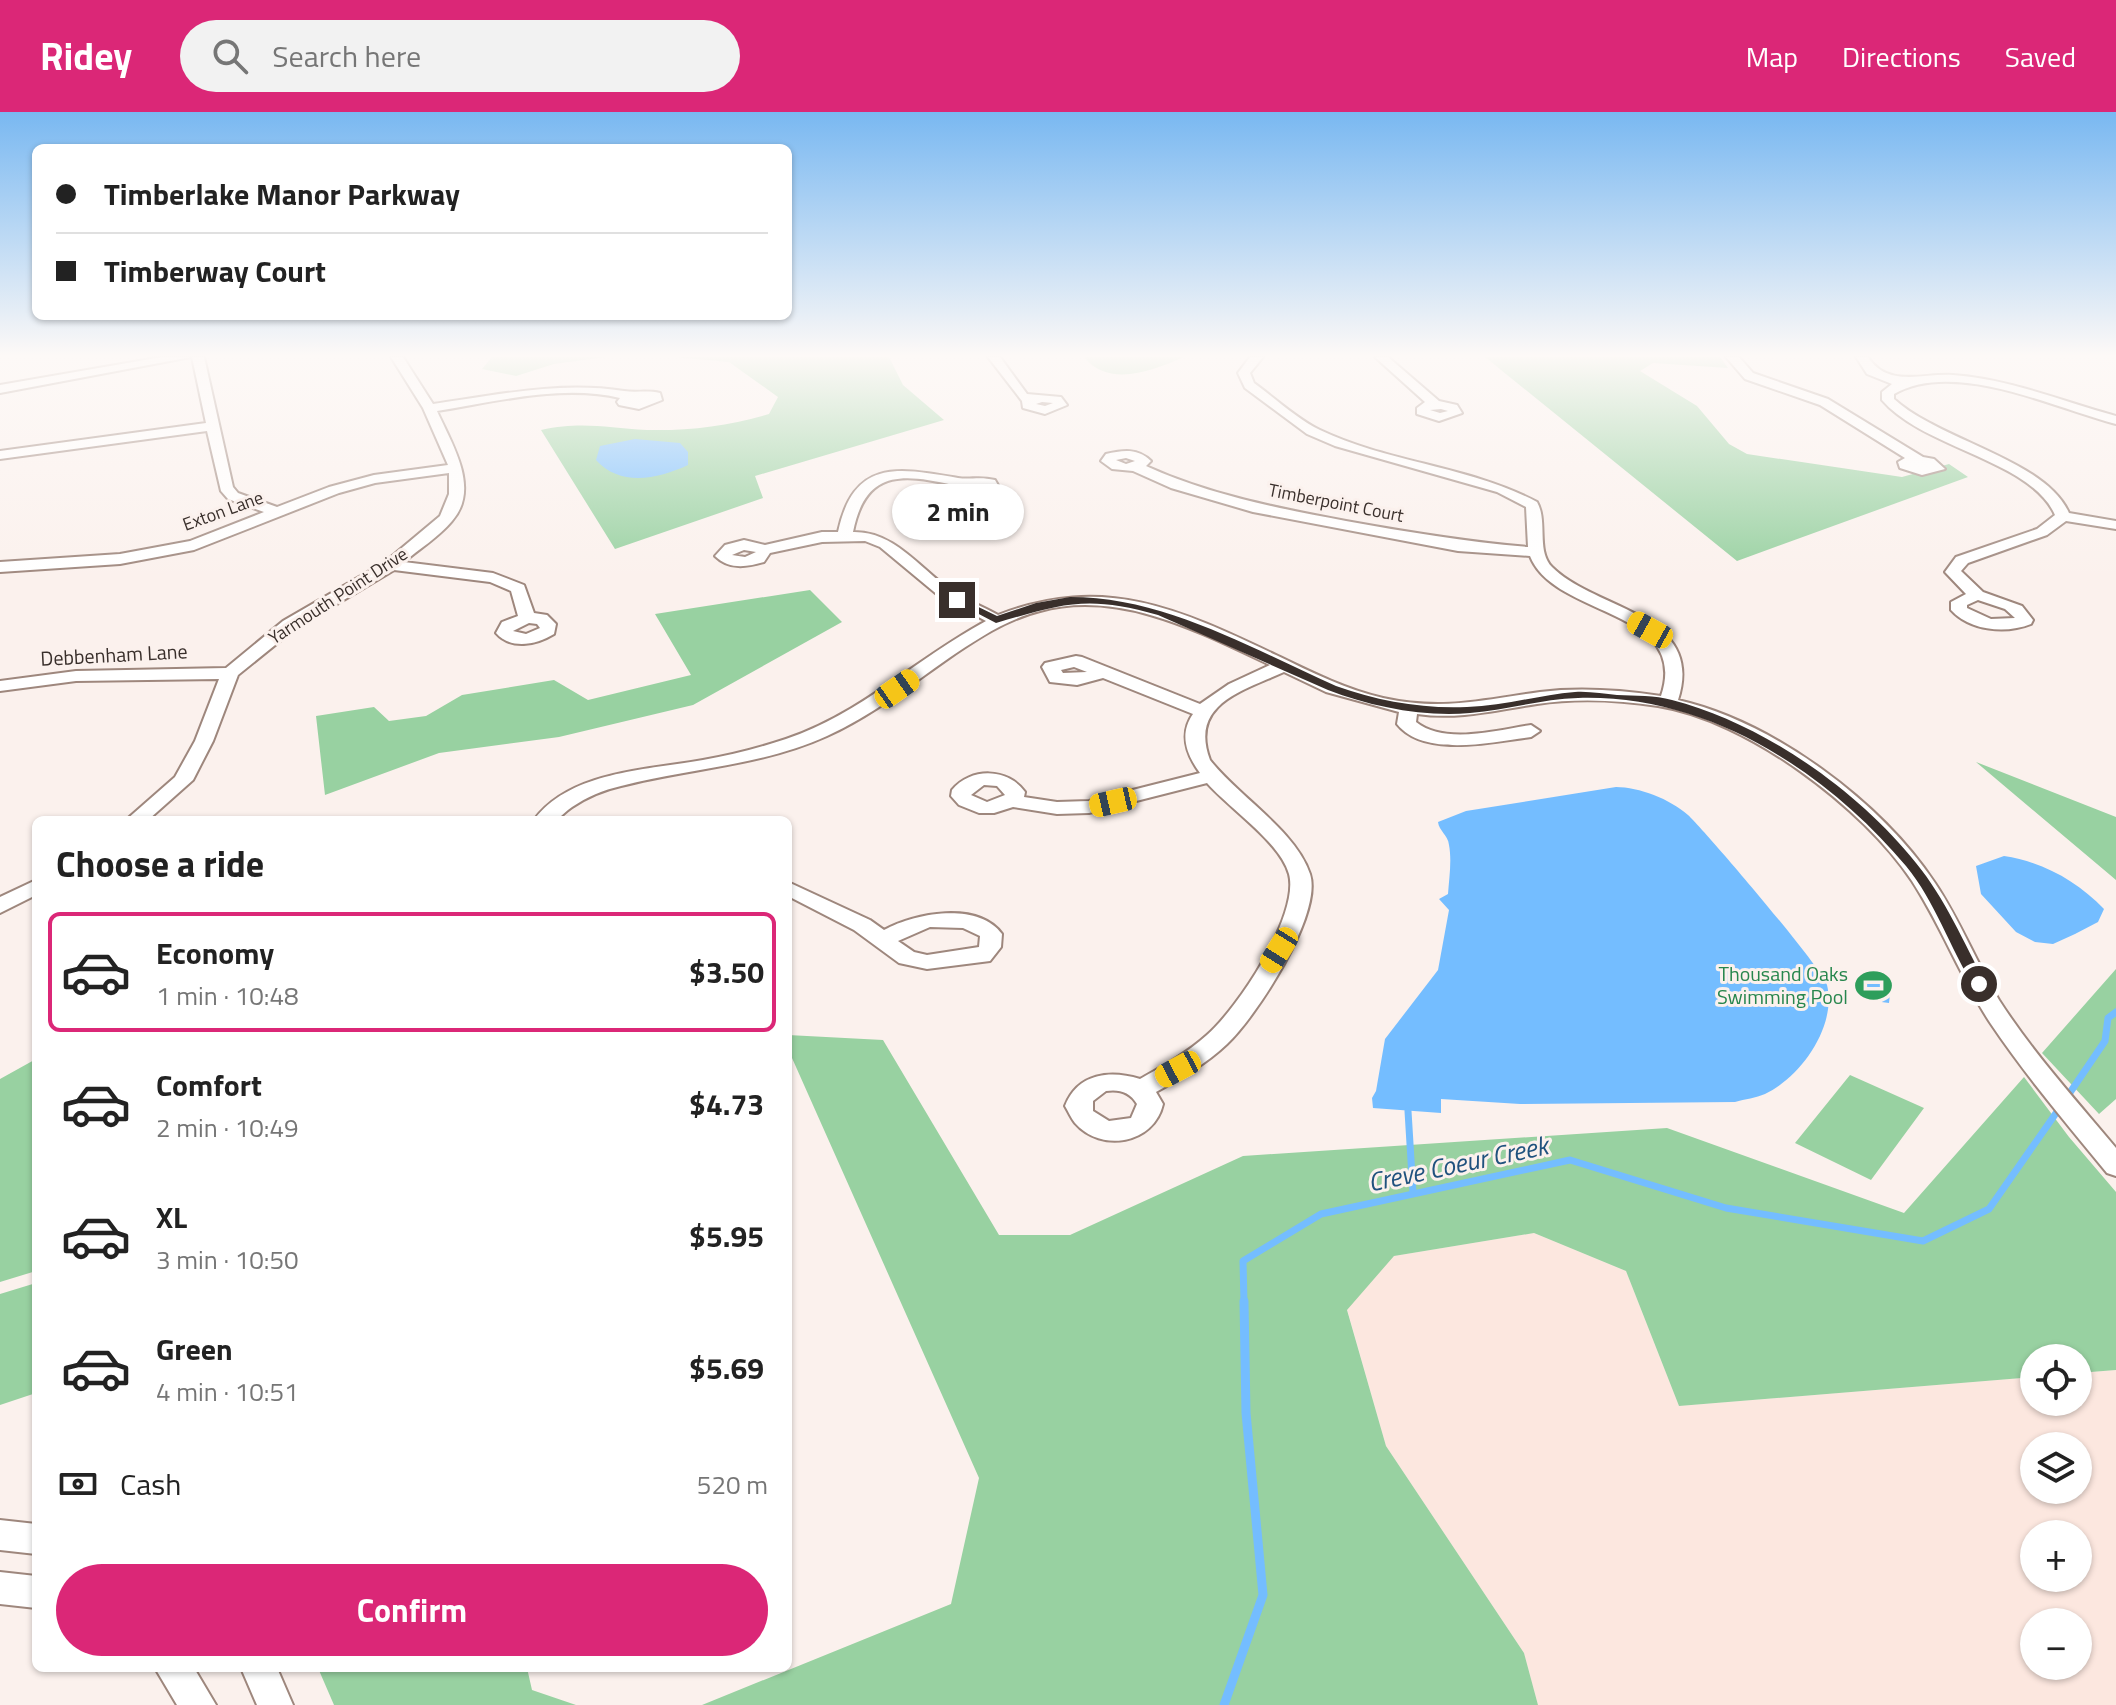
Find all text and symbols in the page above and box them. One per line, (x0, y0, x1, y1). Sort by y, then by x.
search box (180, 20, 740, 92)
text: Ridey (40, 27, 132, 85)
text: Search here (272, 33, 421, 79)
icon: search (208, 34, 252, 78)
text: Map (1746, 35, 1798, 78)
text: Directions (1842, 35, 1961, 78)
text: Saved (2005, 35, 2076, 78)
text: Timberlake Manor Parkway (104, 171, 460, 217)
text: Timberway Court (104, 248, 326, 294)
street label: Timberpoint Court (1266, 476, 1407, 529)
street label: Exton Lane (179, 483, 267, 538)
callout: 2 min (891, 484, 1023, 540)
text: 2 min (926, 492, 990, 531)
street label: Yarmouth Point Drive (263, 540, 413, 651)
route end (939, 582, 975, 618)
car (1623, 608, 1677, 652)
street label: Debbenham Lane (40, 635, 188, 674)
car (870, 665, 924, 713)
car (1087, 785, 1139, 819)
text: Choose a ride (56, 836, 264, 891)
car (1256, 923, 1302, 977)
text: Economy (156, 930, 274, 976)
icon: car (60, 936, 132, 1008)
text: $3.50 (689, 949, 764, 995)
place label: Thousand Oaks Swimming Pool (1717, 958, 1848, 1012)
route start (1961, 966, 1997, 1002)
sports icon: Thousand Oaks Swimming Pool (1855, 967, 1893, 1005)
text: 1 min · 10:48 (156, 976, 299, 1015)
car (1151, 1047, 1205, 1091)
text: Comfort (156, 1062, 262, 1108)
icon: car (60, 1068, 132, 1140)
text: $4.73 (689, 1081, 764, 1127)
text: 2 min · 10:49 (156, 1108, 299, 1147)
water label: Creve Coeur Creek (1364, 1125, 1555, 1202)
text: XL (156, 1194, 187, 1240)
icon: car (60, 1200, 132, 1272)
text: $5.95 (689, 1213, 764, 1259)
text: 3 min · 10:50 (156, 1240, 299, 1279)
text: Green (156, 1326, 233, 1372)
icon: car (60, 1332, 132, 1404)
map controls (2020, 1344, 2092, 1680)
button: locate (2020, 1344, 2092, 1416)
text: $5.69 (689, 1345, 764, 1391)
text: 4 min · 10:51 (156, 1372, 299, 1411)
button: layers (2020, 1432, 2092, 1504)
text: Cash (120, 1461, 181, 1507)
icon: cash (56, 1462, 100, 1506)
text: 520 m (697, 1465, 768, 1504)
button: + (2020, 1520, 2092, 1592)
button: Confirm (56, 1564, 768, 1656)
button: − (2020, 1608, 2092, 1680)

